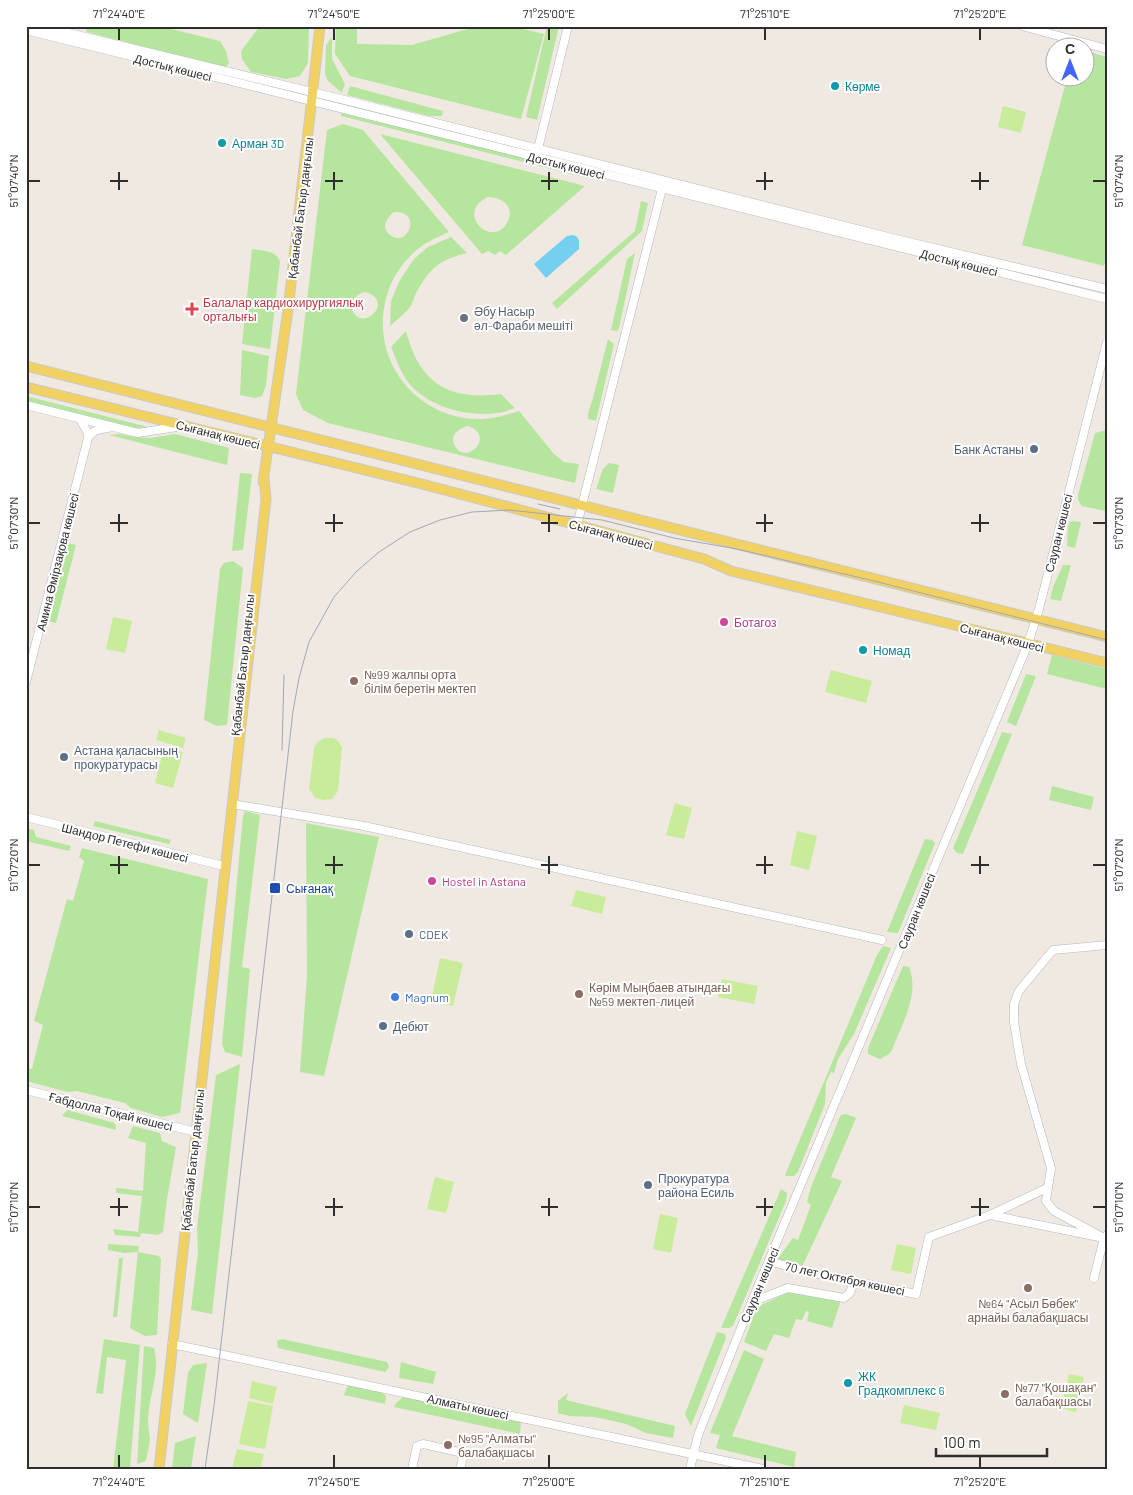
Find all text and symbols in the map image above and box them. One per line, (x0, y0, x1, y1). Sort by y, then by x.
text: 71°24'40"E (93, 6, 145, 20)
text: 71°24'50"E (308, 6, 360, 20)
text: 71°25'00"E (523, 6, 575, 20)
text: 71°25'10"E (740, 6, 790, 20)
text: 71°25'20"E (954, 6, 1006, 20)
north arrow (1046, 38, 1096, 88)
text: С (1065, 40, 1075, 57)
street label: Достық көшесі (132, 51, 213, 84)
place label: Көрме (845, 79, 881, 94)
marker: Көрме (829, 80, 841, 92)
place label: Арман 3D (232, 136, 284, 151)
street label: Қабанбай Батыр даңғылы (284, 136, 317, 280)
marker: Арман 3D (216, 137, 228, 149)
street label: Достық көшесі (525, 149, 606, 182)
text: 51°07'40"N (6, 154, 20, 208)
text: 51°07'40"N (1111, 154, 1125, 208)
street label: Достық көшесі (918, 246, 999, 279)
place label: Балалар кардиохирургиялық орталығы (203, 295, 364, 324)
marker: Балалар кардиохирургиялық орталығы (185, 302, 199, 316)
place label: Әбу Насыр әл-Фараби мешіті (474, 304, 573, 333)
marker: Әбу Насыр әл-Фараби мешіті (458, 312, 470, 324)
street label: Сығанақ көшесі (174, 417, 262, 452)
place label: Банк Астаны (954, 442, 1024, 456)
marker: Банк Астаны (1028, 443, 1040, 455)
street label: Амина Өмірзақова көшесі (33, 492, 82, 633)
street label: Сауран көшесі (1041, 492, 1075, 574)
text: 51°07'30"N (6, 497, 20, 549)
text: 51°07'30"N (1111, 497, 1125, 549)
street label: Сығанақ көшесі (567, 516, 654, 553)
street label: Қабанбай Батыр даңғылы (228, 593, 257, 737)
place label: Ботагоз (734, 615, 777, 629)
marker: Ботагоз (718, 616, 730, 628)
street label: Сығанақ көшесі (958, 620, 1046, 655)
place label: Номад (873, 643, 910, 658)
marker: Номад (857, 644, 869, 656)
place label: №99 жалпы орта білім беретін мектеп (364, 667, 476, 696)
marker: №99 жалпы орта білім беретін мектеп (348, 675, 360, 687)
place label: Астана қаласының прокуратурасы (74, 743, 178, 772)
marker: Астана қаласының прокуратурасы (58, 751, 70, 763)
street label: Шандор Петефи көшесі (60, 820, 190, 865)
text: 51°07'20"N (6, 838, 20, 892)
text: 51°07'20"N (1111, 838, 1125, 892)
street label: Сауран көшесі (894, 871, 938, 951)
place label: Hostel in Astana (442, 874, 526, 888)
marker: Hostel in Astana (426, 875, 438, 887)
marker: Сығанақ (268, 881, 282, 895)
place label: Сығанақ (286, 881, 334, 896)
place label: CDEK (419, 927, 449, 941)
marker: CDEK (403, 928, 415, 940)
place label: Кәрім Мыңбаев атындағы №59 мектеп-лицей (589, 980, 730, 1009)
marker: Кәрім Мыңбаев атындағы №59 мектеп-лицей (573, 988, 585, 1000)
place label: Magnum (405, 990, 449, 1004)
marker: Magnum (389, 991, 401, 1003)
place label: Дебют (393, 1019, 429, 1034)
marker: Дебют (377, 1020, 389, 1032)
street label: Қабанбай Батыр даңғылы (178, 1088, 207, 1232)
street label: Ғабдолла Тоқай көшесі (47, 1089, 174, 1134)
place label: Прокуратура района Есиль (658, 1171, 734, 1200)
marker: Прокуратура района Есиль (642, 1179, 654, 1191)
text: 51°07'10"N (6, 1182, 20, 1232)
text: 51°07'10"N (1111, 1182, 1125, 1232)
street label: Сауран көшесі (737, 1245, 782, 1325)
street label: 70 лет Октября көшесі (784, 1258, 906, 1299)
marker: №64 "Асыл Бөбек" арнайы балабақшасы (1022, 1282, 1034, 1294)
place label: №64 "Асыл Бөбек" арнайы балабақшасы (968, 1296, 1088, 1325)
place label: ЖК Градкомплекс 6 (858, 1369, 945, 1398)
marker: ЖК Градкомплекс 6 (842, 1377, 854, 1389)
place label: №77 "Қошақан" балабақшасы (1015, 1380, 1096, 1409)
marker: №77 "Қошақан" балабақшасы (999, 1388, 1011, 1400)
street label: Алматы көшесі (426, 1391, 510, 1421)
scale bar (936, 1425, 1047, 1457)
place label: №95 "Алматы" балабақшасы (458, 1431, 536, 1460)
text: 100 m (943, 1433, 981, 1451)
marker: №95 "Алматы" балабақшасы (442, 1439, 454, 1451)
text: 71°24'40"E (93, 1474, 145, 1488)
text: 71°24'50"E (308, 1474, 360, 1488)
text: 71°25'00"E (523, 1474, 575, 1488)
text: 71°25'10"E (740, 1474, 790, 1488)
text: 71°25'20"E (954, 1474, 1006, 1488)

